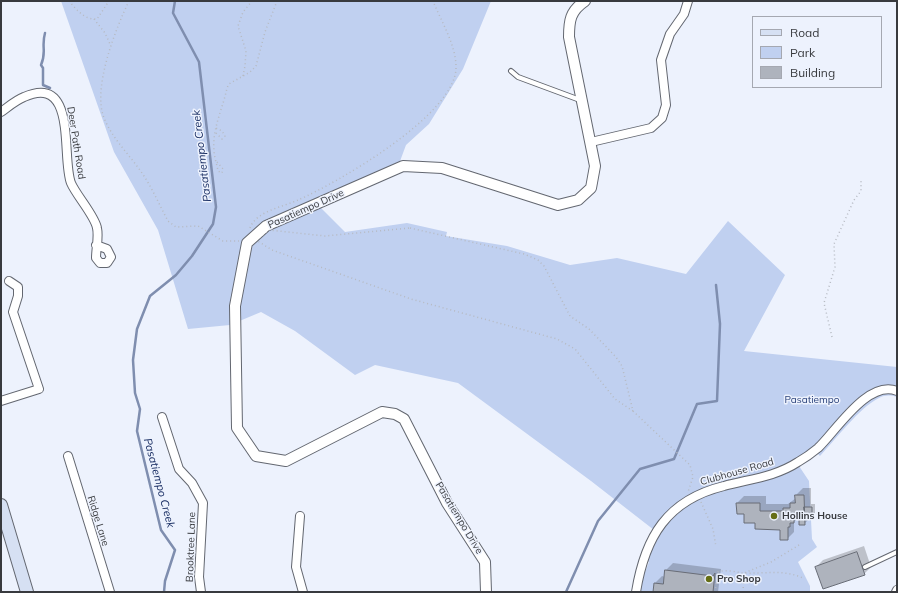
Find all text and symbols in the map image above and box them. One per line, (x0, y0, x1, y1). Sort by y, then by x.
legend (752, 16, 882, 88)
text: Road (790, 25, 819, 40)
text: Park (790, 45, 815, 60)
text: Building (790, 65, 835, 80)
street label: Deer Path Road (64, 106, 88, 180)
water label: Pasatiempo Creek (190, 109, 214, 203)
street label: Pasatiempo Drive (266, 187, 346, 231)
park label: Pasatiempo (784, 394, 840, 406)
water label: Pasatiempo Creek (141, 437, 177, 529)
street label: Clubhouse Road (699, 456, 775, 488)
street label: Pasatiempo Drive (433, 480, 485, 556)
street label: Ridge Lane (85, 494, 111, 548)
place label: Hollins House (782, 510, 847, 522)
marker: Hollins House (769, 511, 779, 521)
street label: Brooktree Lane (184, 512, 198, 582)
place label: Pro Shop (717, 573, 761, 585)
marker: Pro Shop (704, 574, 714, 584)

